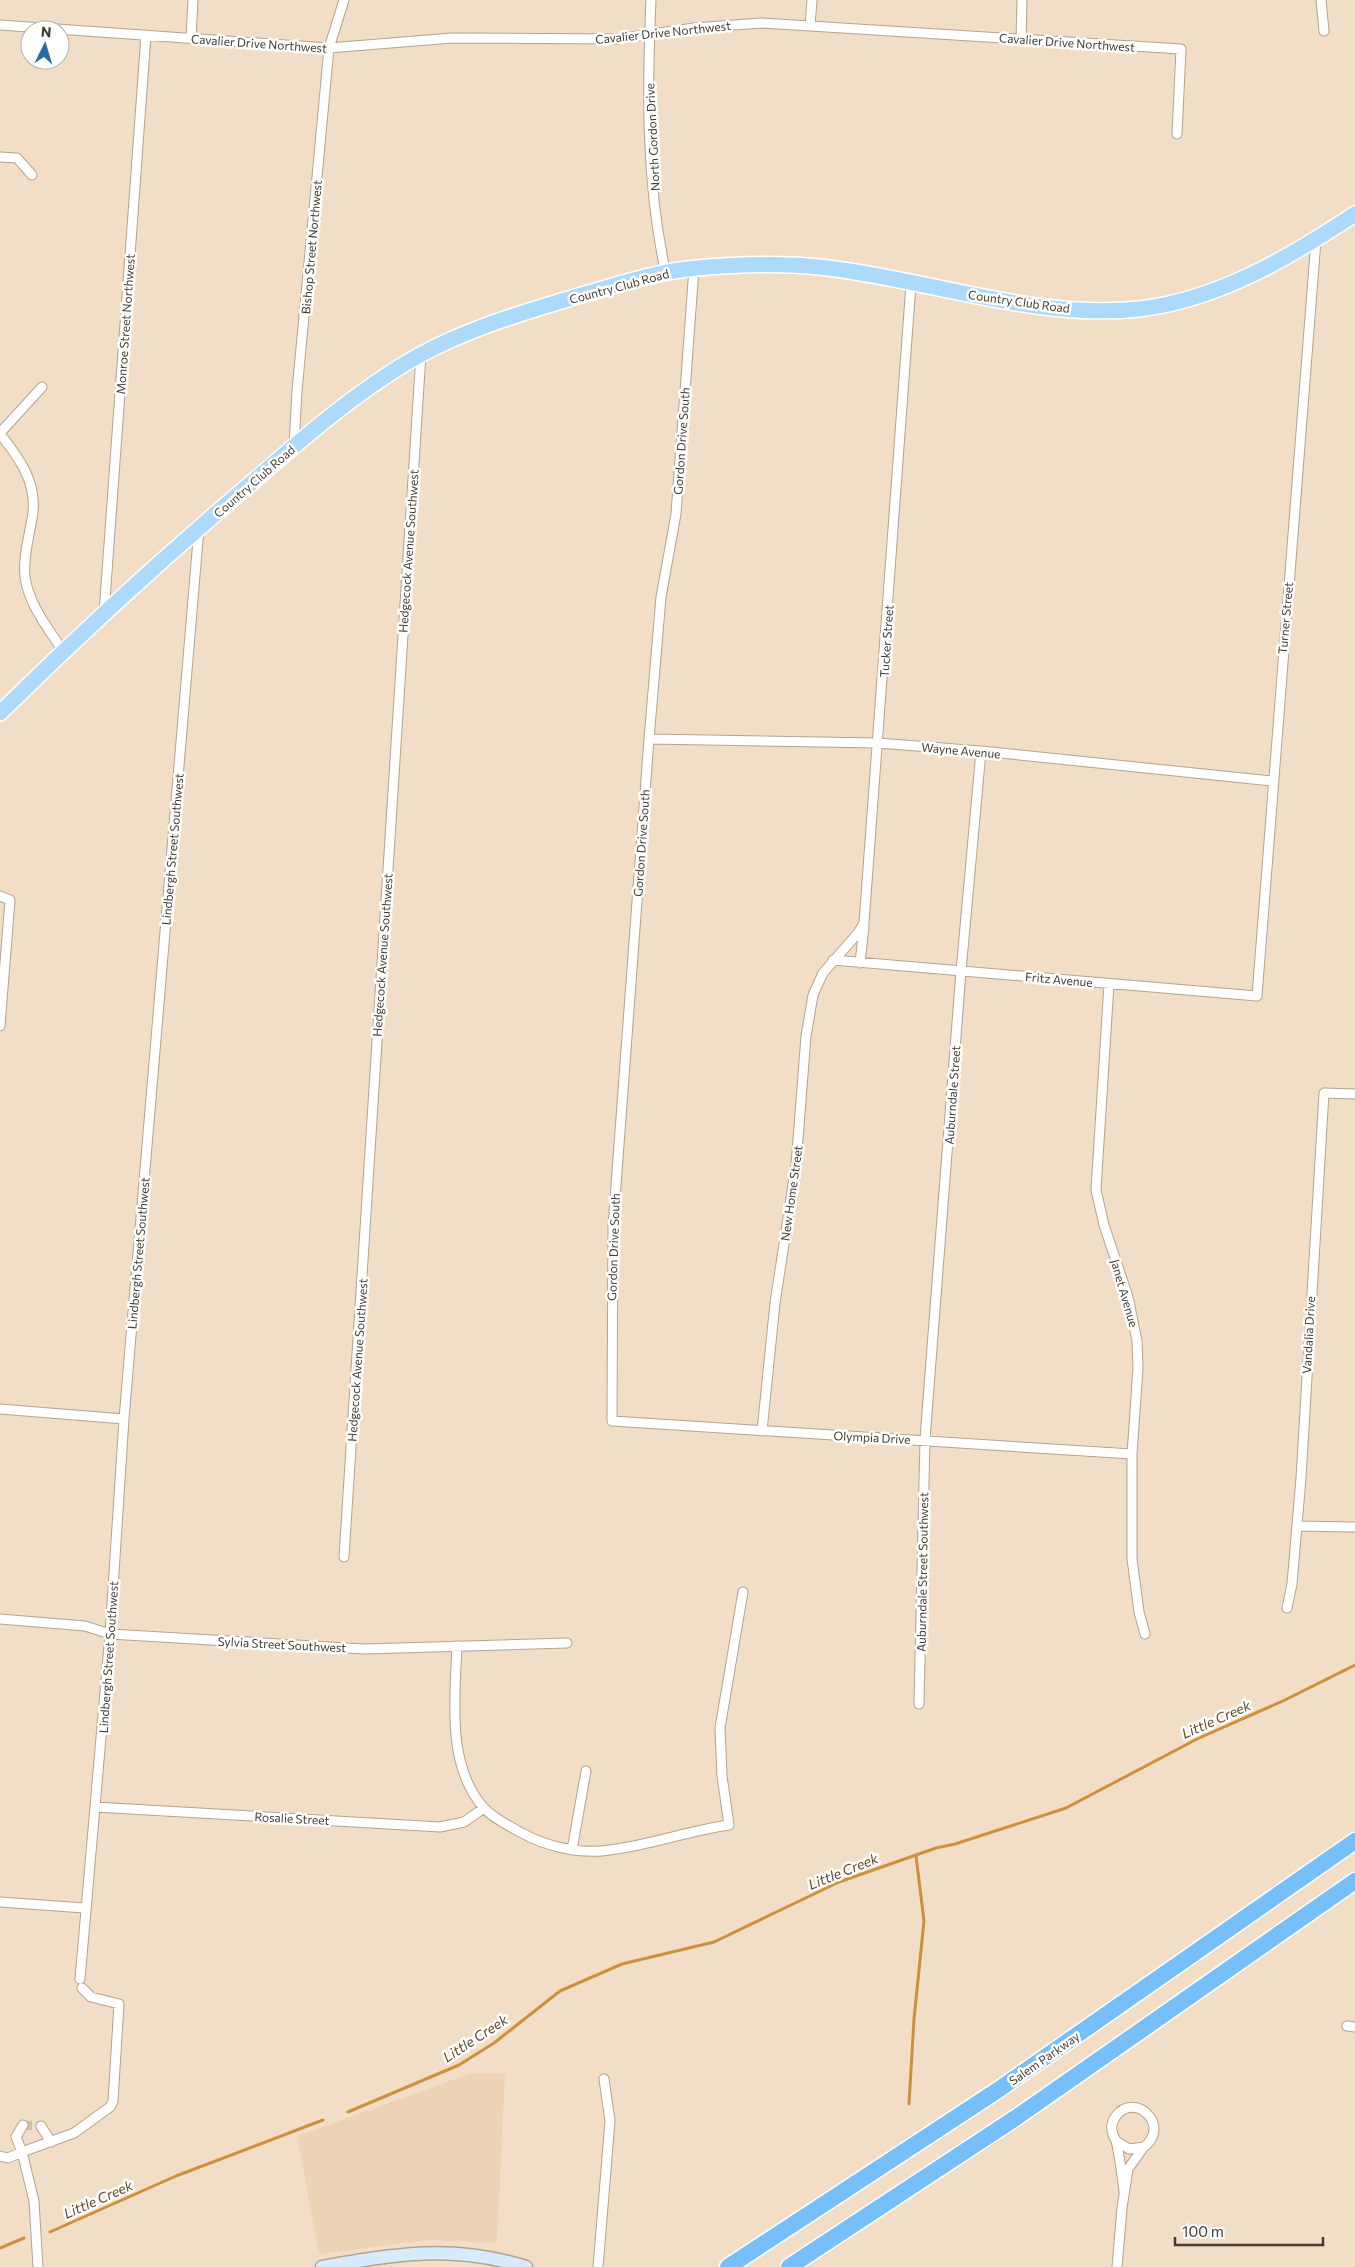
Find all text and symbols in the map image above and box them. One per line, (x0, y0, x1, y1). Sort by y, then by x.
street label: Cavalier Drive Northwest (595, 18, 732, 46)
north arrow (20, 20, 70, 70)
text: N (40, 23, 52, 40)
street label: Cavalier Drive Northwest (999, 30, 1136, 54)
street label: Cavalier Drive Northwest (191, 31, 328, 55)
street label: North Gordon Drive (642, 83, 662, 191)
street label: Bishop Street Northwest (298, 179, 324, 315)
street label: Monroe Street Northwest (113, 253, 137, 395)
street label: Country Club Road (568, 266, 670, 306)
street label: Country Club Road (967, 287, 1071, 315)
street label: Gordon Drive South (670, 387, 692, 495)
street label: Country Club Road (211, 442, 297, 520)
street label: Hedgecock Avenue Southwest (395, 469, 421, 633)
street label: Turner Street (1275, 581, 1295, 655)
street label: Tucker Street (876, 604, 896, 678)
street label: Wayne Avenue (921, 740, 1001, 760)
street label: Lindbergh Street Southwest (158, 772, 186, 926)
street label: Gordon Drive South (630, 789, 652, 897)
street label: Hedgecock Avenue Southwest (369, 873, 395, 1037)
street label: Fritz Avenue (1025, 969, 1093, 989)
street label: Auburndale Street (942, 1045, 962, 1145)
street label: New Home Street (777, 1144, 805, 1242)
street label: Lindbergh Street Southwest (124, 1176, 152, 1330)
street label: Gordon Drive South (604, 1193, 622, 1301)
street label: Janet Avenue (1108, 1257, 1141, 1329)
street label: Hedgecock Avenue Southwest (344, 1278, 370, 1442)
street label: Vandalia Drive (1299, 1296, 1317, 1374)
street label: Olympia Drive (833, 1428, 911, 1446)
street label: Auburndale Street Southwest (914, 1492, 930, 1652)
street label: Lindbergh Street Southwest (96, 1580, 120, 1734)
street label: Sylvia Street Southwest (217, 1634, 347, 1654)
water label: Little Creek (1179, 1696, 1254, 1742)
street label: Rosalie Street (254, 1809, 330, 1827)
water label: Little Creek (806, 1849, 881, 1893)
water label: Little Creek (439, 2010, 511, 2065)
street label: Salem Parkway (1006, 2029, 1082, 2087)
water label: Little Creek (61, 2176, 136, 2222)
scale bar (1175, 2214, 1322, 2246)
text: 100 m (1182, 2222, 1224, 2240)

